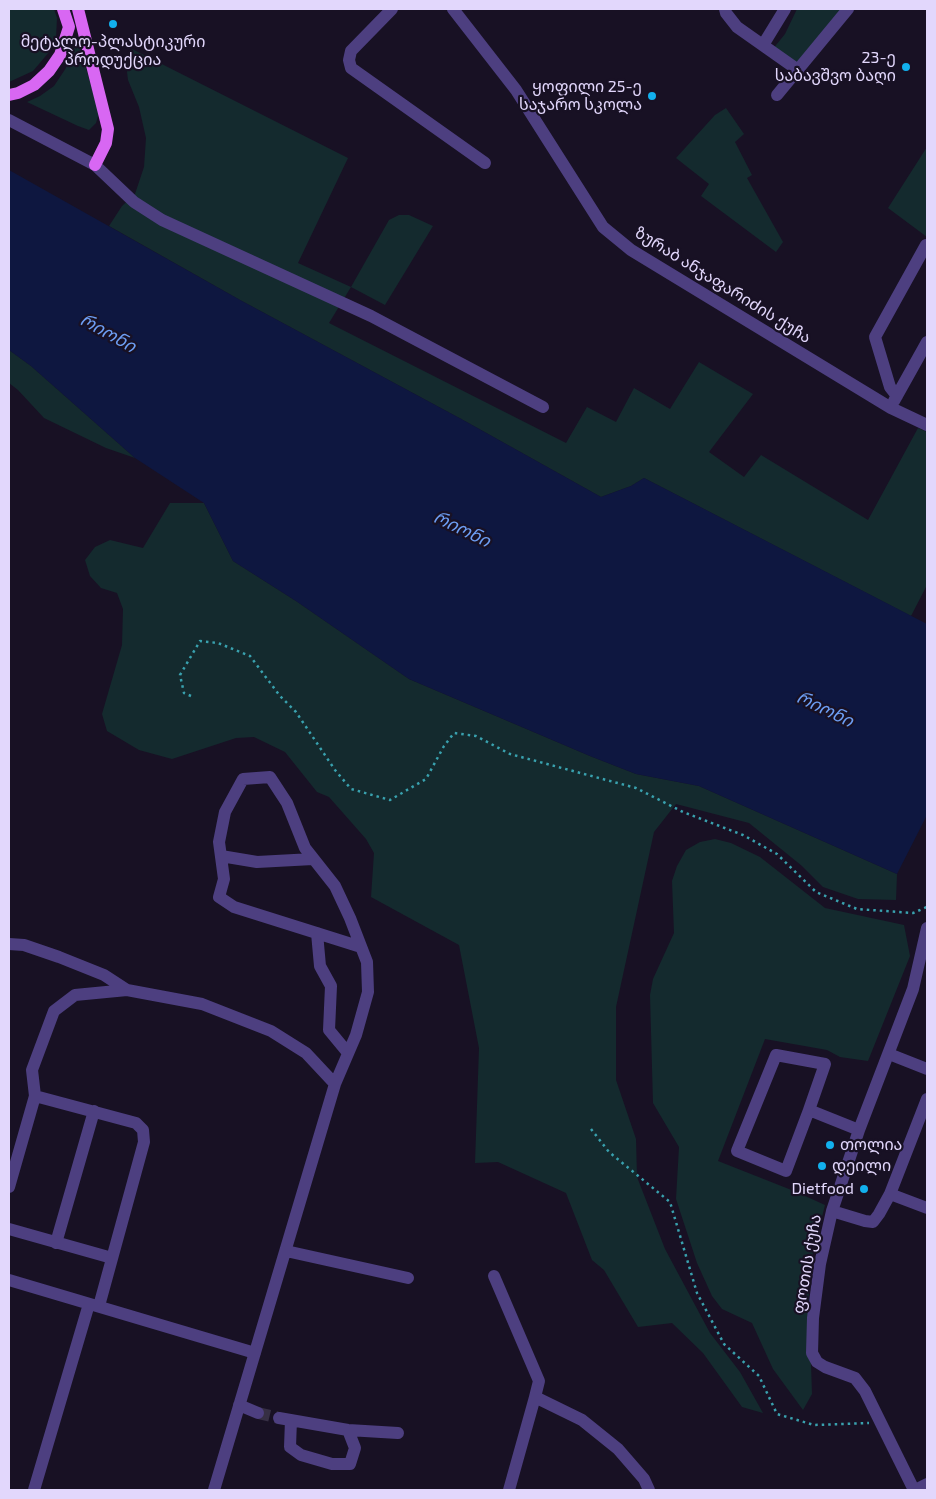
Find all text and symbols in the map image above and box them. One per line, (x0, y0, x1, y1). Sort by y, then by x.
marker: მეტალო-პლასტიკური პროდუქცია (107, 18, 119, 30)
place label: მეტალო-პლასტიკური პროდუქცია (21, 32, 205, 70)
place label: 23-ე საბავშვო ბაღი (775, 48, 896, 86)
marker: 23-ე საბავშვო ბაღი (900, 61, 912, 73)
place label: ყოფილი 25-ე საჯარო სკოლა (519, 77, 642, 115)
marker: ყოფილი 25-ე საჯარო სკოლა (646, 90, 658, 102)
street label: ზურაბ ანჯაფარიძის ქუჩა (631, 223, 815, 347)
water label: რიონი (76, 309, 140, 357)
water label: რიონი (430, 506, 494, 552)
water label: რიონი (793, 686, 857, 732)
place label: თოლია (840, 1135, 902, 1155)
marker: თოლია (824, 1139, 836, 1151)
place label: დეილი (832, 1156, 891, 1176)
marker: დეილი (816, 1160, 828, 1172)
place label: Dietfood (791, 1179, 854, 1199)
marker: Dietfood (858, 1183, 870, 1195)
street label: ფოთის ქუჩა (789, 1213, 825, 1315)

